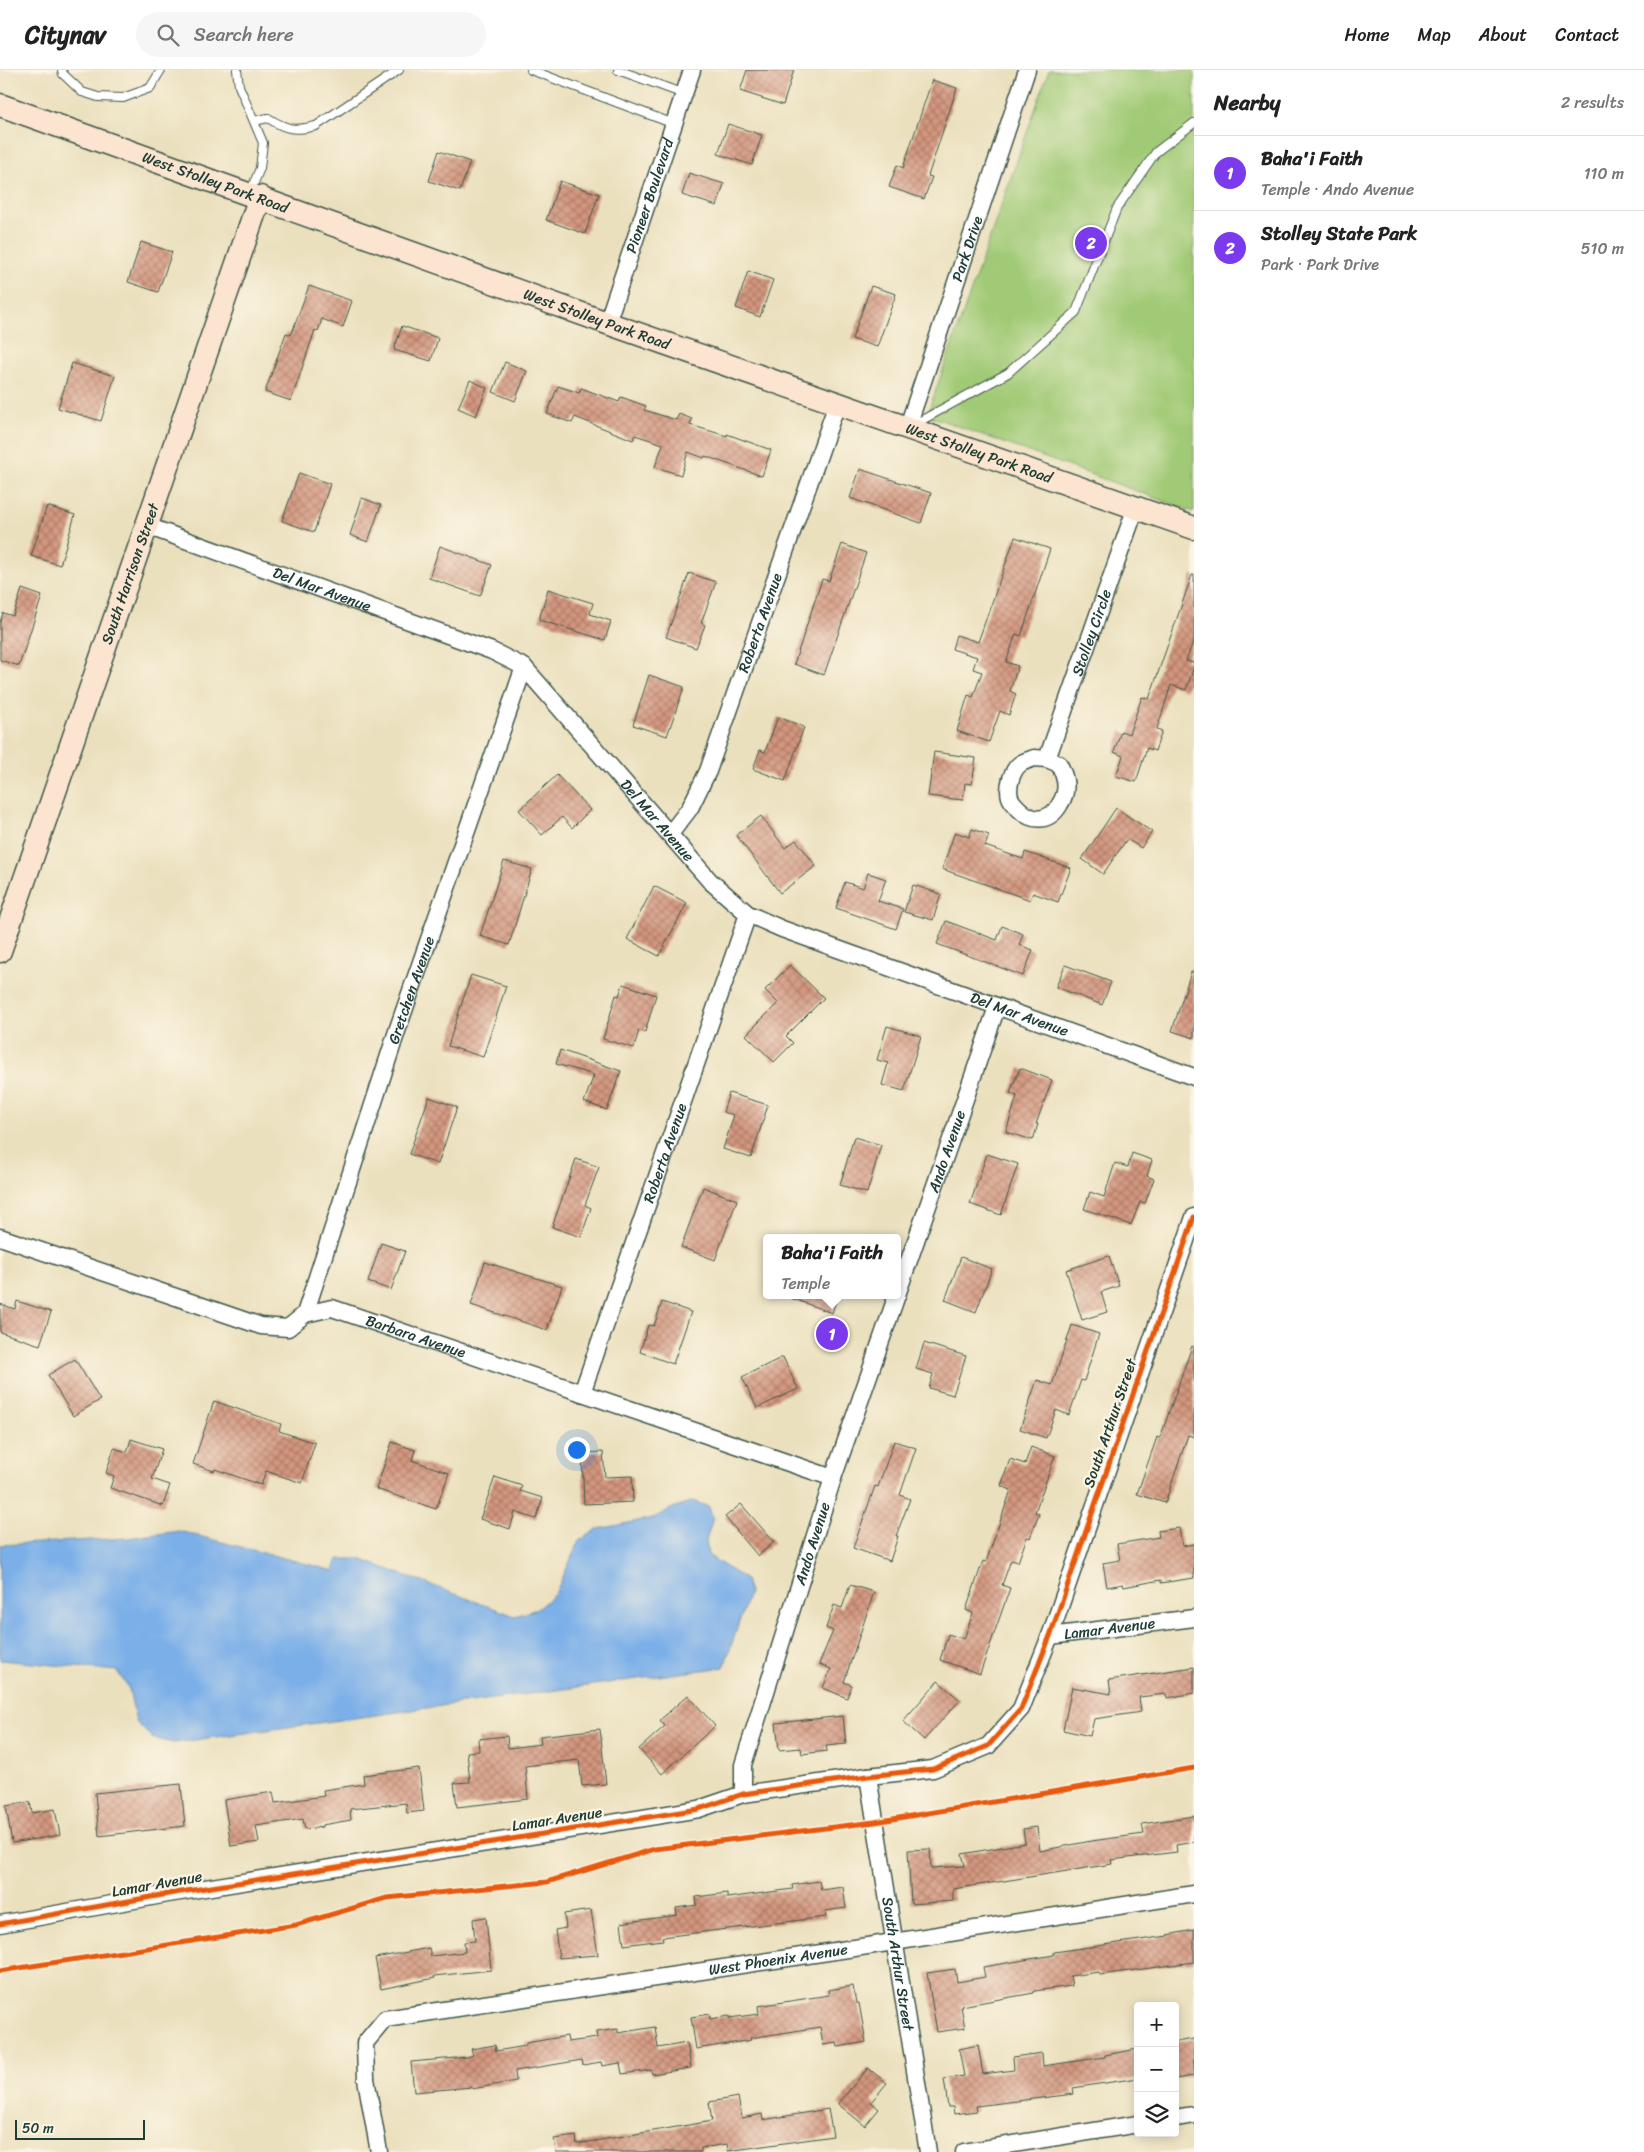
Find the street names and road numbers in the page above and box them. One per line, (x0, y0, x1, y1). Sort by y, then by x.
street label: Pioneer Boulevard (618, 134, 681, 257)
street label: West Stolley Park Road (139, 144, 293, 221)
street label: Park Drive (944, 212, 990, 285)
street label: West Stolley Park Road (520, 281, 675, 357)
street label: West Stolley Park Road (902, 415, 1057, 491)
street label: South Harrison Street (94, 499, 167, 648)
street label: Del Mar Avenue (269, 560, 375, 619)
street label: Roberta Avenue (731, 569, 790, 676)
street label: Stolley Circle (1064, 585, 1119, 680)
street label: Del Mar Avenue (614, 773, 701, 868)
street label: Gretchen Avenue (381, 932, 442, 1047)
street label: Del Mar Avenue (966, 985, 1073, 1044)
street label: Roberta Avenue (636, 1099, 695, 1207)
street label: Ando Avenue (920, 1106, 973, 1197)
street label: Barbara Avenue (362, 1307, 469, 1365)
street label: South Arthur Street (1076, 1354, 1145, 1491)
street label: Ando Avenue (787, 1499, 838, 1589)
street label: Lamar Avenue (1063, 1610, 1157, 1647)
street label: Lamar Avenue (510, 1799, 604, 1839)
street label: Lamar Avenue (110, 1863, 205, 1905)
street label: South Arthur Street (874, 1895, 922, 2033)
street label: West Phoenix Avenue (707, 1936, 850, 1983)

